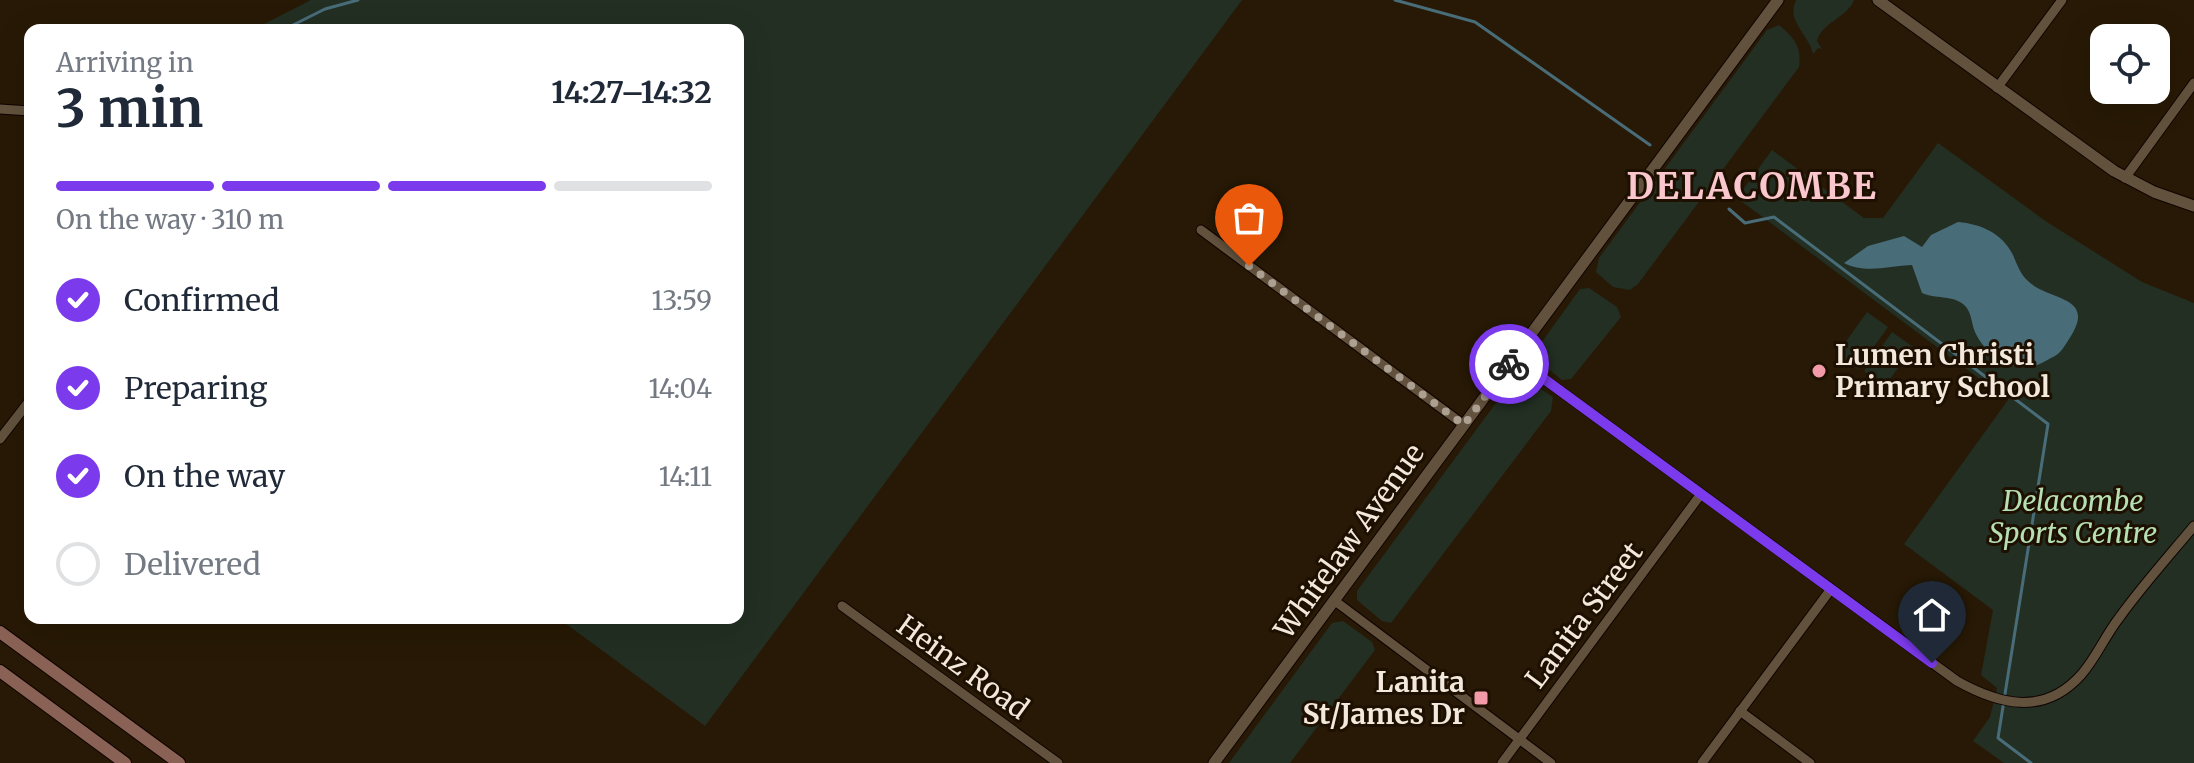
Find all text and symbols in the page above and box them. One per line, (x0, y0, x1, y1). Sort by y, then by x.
map controls (2090, 24, 2170, 104)
button: locate (2090, 24, 2170, 104)
text: Arriving in (56, 46, 194, 79)
text: 14:27–14:32 (551, 73, 712, 111)
text: 3 min (56, 76, 203, 141)
district label: DELACOMBE (1626, 164, 1878, 209)
pin (1215, 184, 1283, 266)
icon: bag (1227, 196, 1271, 240)
text: On the way · 310 m (56, 203, 284, 236)
icon: check (56, 278, 100, 322)
text: Confirmed (124, 281, 279, 319)
text: 13:59 (652, 284, 712, 317)
courier (1469, 324, 1549, 404)
place label: Lumen Christi Primary School (1835, 337, 2050, 405)
icon: bike (1487, 342, 1531, 386)
marker: Lumen Christi Primary School (1810, 362, 1828, 380)
icon: check (56, 366, 100, 410)
text: Preparing (124, 369, 267, 407)
text: 14:04 (648, 372, 712, 405)
street label: Whitelaw Avenue (1266, 436, 1432, 646)
icon: check (56, 454, 100, 498)
text: On the way (124, 457, 285, 495)
text: 14:11 (659, 460, 712, 493)
park label: Delacombe Sports Centre (1989, 483, 2157, 551)
street label: Lanita Street (1517, 535, 1651, 695)
text: Delivered (124, 545, 261, 583)
pin (1898, 581, 1966, 663)
icon: home (1910, 593, 1954, 637)
street label: Heinz Road (890, 607, 1036, 727)
place label: Lanita St/James Dr (1302, 664, 1465, 732)
marker: Lanita St/James Dr (1472, 689, 1490, 707)

